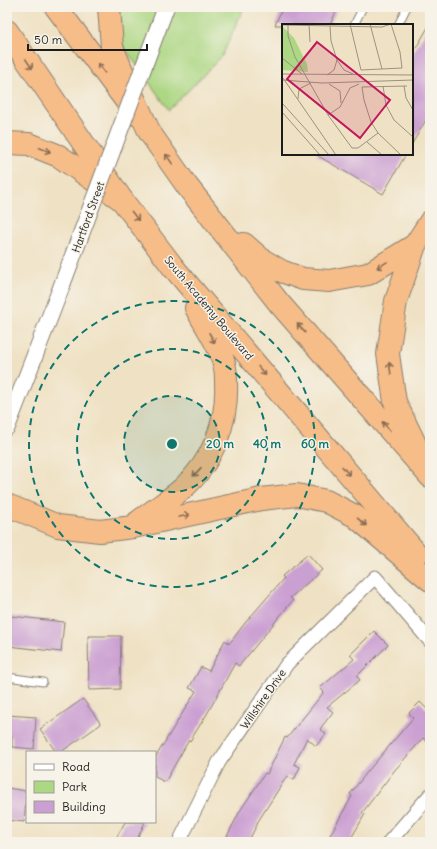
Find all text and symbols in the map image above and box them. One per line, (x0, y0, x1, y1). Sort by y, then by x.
inset map (282, 24, 413, 155)
scale bar (28, 26, 147, 52)
text: 50 m (34, 32, 63, 47)
one-way arrow (25, 58, 33, 69)
one-way arrow (97, 62, 106, 73)
one-way arrow (38, 147, 50, 155)
one-way arrow (165, 154, 173, 165)
street label: Hartford Street (69, 179, 107, 255)
one-way arrow (131, 211, 139, 222)
street label: South Academy Boulevard (161, 253, 257, 363)
one-way arrow (376, 262, 388, 270)
one-way arrow (296, 323, 305, 333)
one-way arrow (209, 332, 217, 344)
one-way arrow (386, 362, 394, 375)
one-way arrow (257, 366, 266, 377)
one-way arrow (381, 421, 391, 431)
text: 20 m (206, 436, 234, 451)
text: 40 m (253, 436, 282, 451)
text: 60 m (301, 436, 330, 451)
centre of rings (165, 437, 179, 451)
one-way arrow (341, 465, 350, 476)
one-way arrow (193, 467, 202, 477)
one-way arrow (178, 511, 191, 519)
one-way arrow (357, 517, 367, 526)
street label: Willshire Drive (237, 666, 289, 732)
legend (26, 751, 156, 823)
text: Road (62, 759, 90, 774)
text: Park (62, 779, 87, 794)
text: Building (62, 799, 106, 814)

